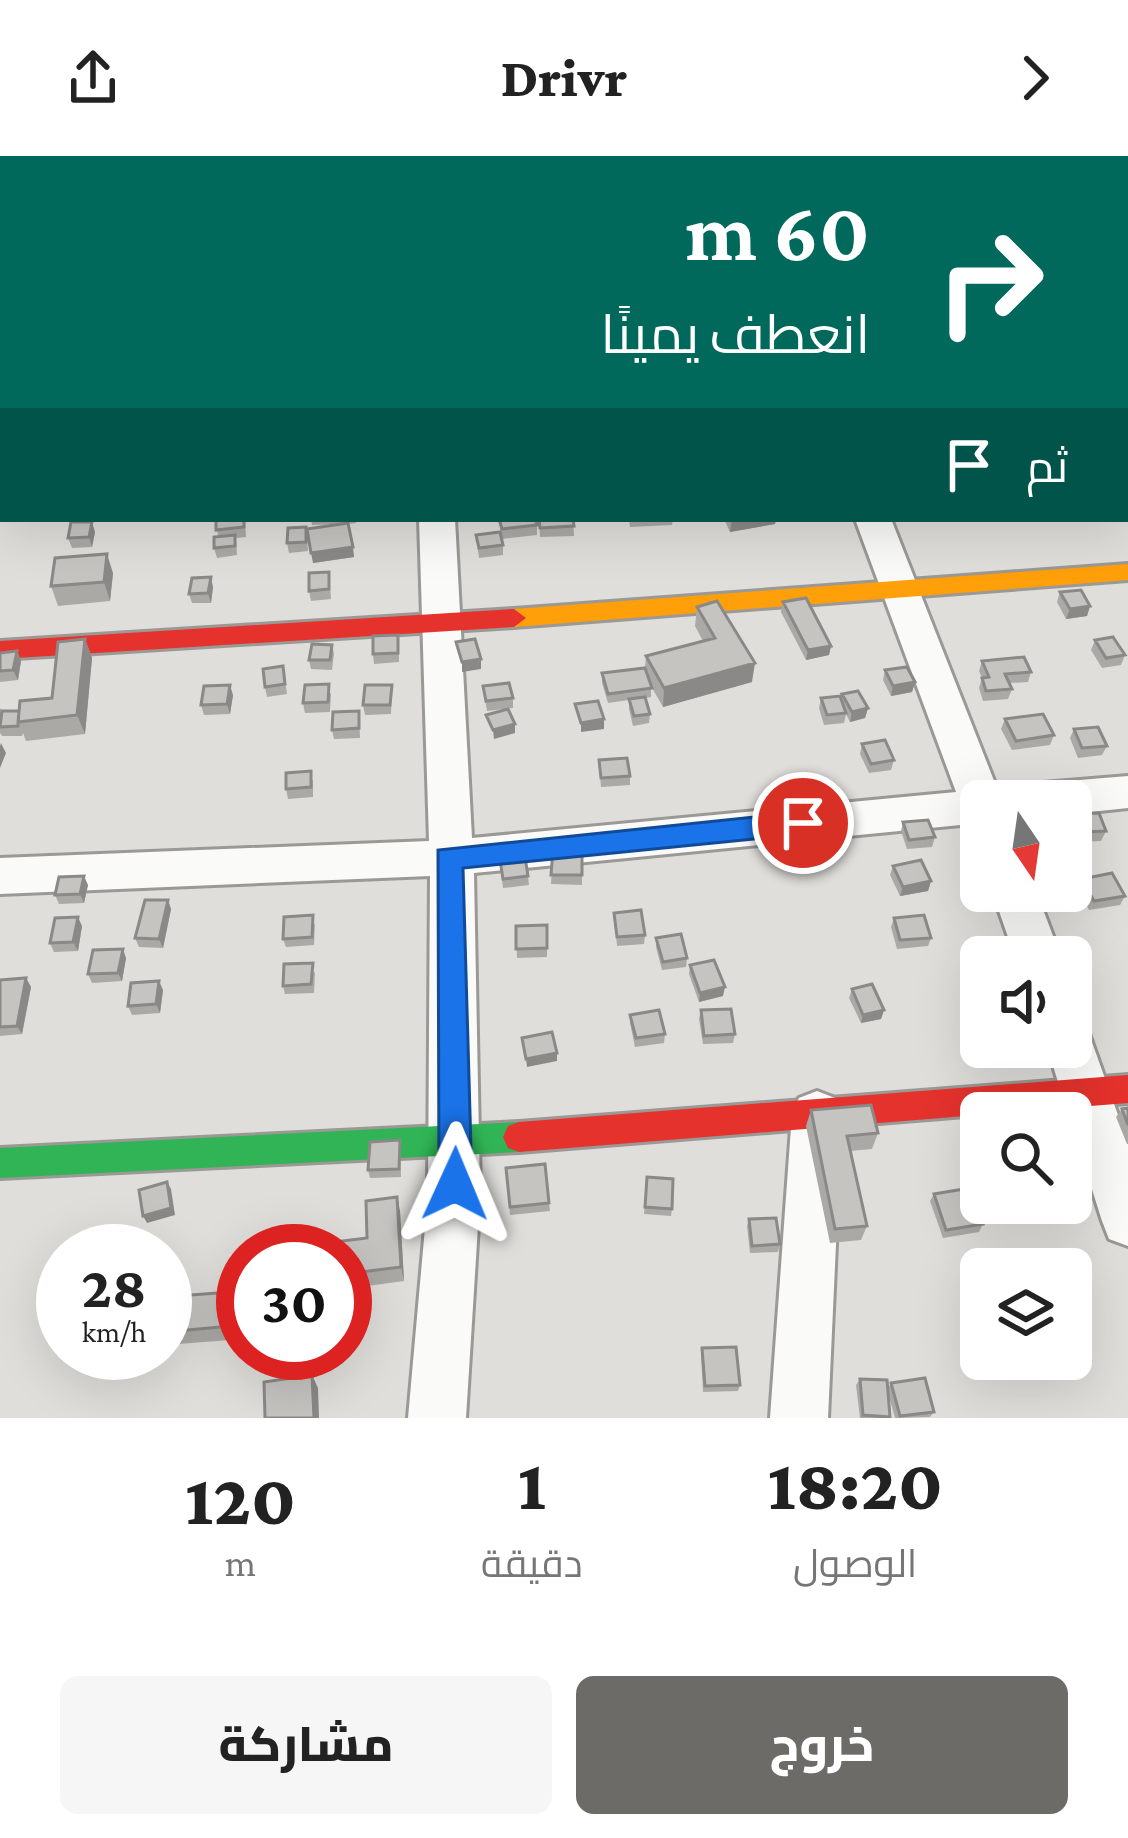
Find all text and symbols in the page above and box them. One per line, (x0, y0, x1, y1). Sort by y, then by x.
icon: share (60, 45, 126, 111)
icon: forward (1002, 45, 1068, 111)
text: Drivr (501, 48, 627, 108)
text: 60 m (686, 185, 870, 278)
icon: right (912, 204, 1068, 360)
text: انعطف يمينًا (601, 305, 870, 365)
icon: arrive (936, 432, 1002, 498)
text: ثم (1026, 442, 1068, 492)
pin (752, 772, 854, 874)
north arrow (960, 780, 1092, 912)
map controls (960, 780, 1092, 1380)
icon: arrive (770, 790, 836, 856)
button: sound (960, 936, 1092, 1068)
button: search (960, 1092, 1092, 1224)
position arrow (392, 1121, 518, 1247)
speed limit sign: 30 (216, 1224, 372, 1380)
button: layers (960, 1248, 1092, 1380)
text: 28 (81, 1253, 147, 1320)
text: km/h (82, 1315, 146, 1348)
text: 1 (518, 1444, 546, 1524)
text: 18:20 (768, 1444, 943, 1524)
text: 120 (185, 1459, 296, 1539)
text: m (225, 1541, 256, 1584)
text: دقيقة (481, 1542, 582, 1585)
text: الوصول (793, 1542, 917, 1585)
button: مشاركة (60, 1676, 552, 1814)
button: خروج (576, 1676, 1068, 1814)

